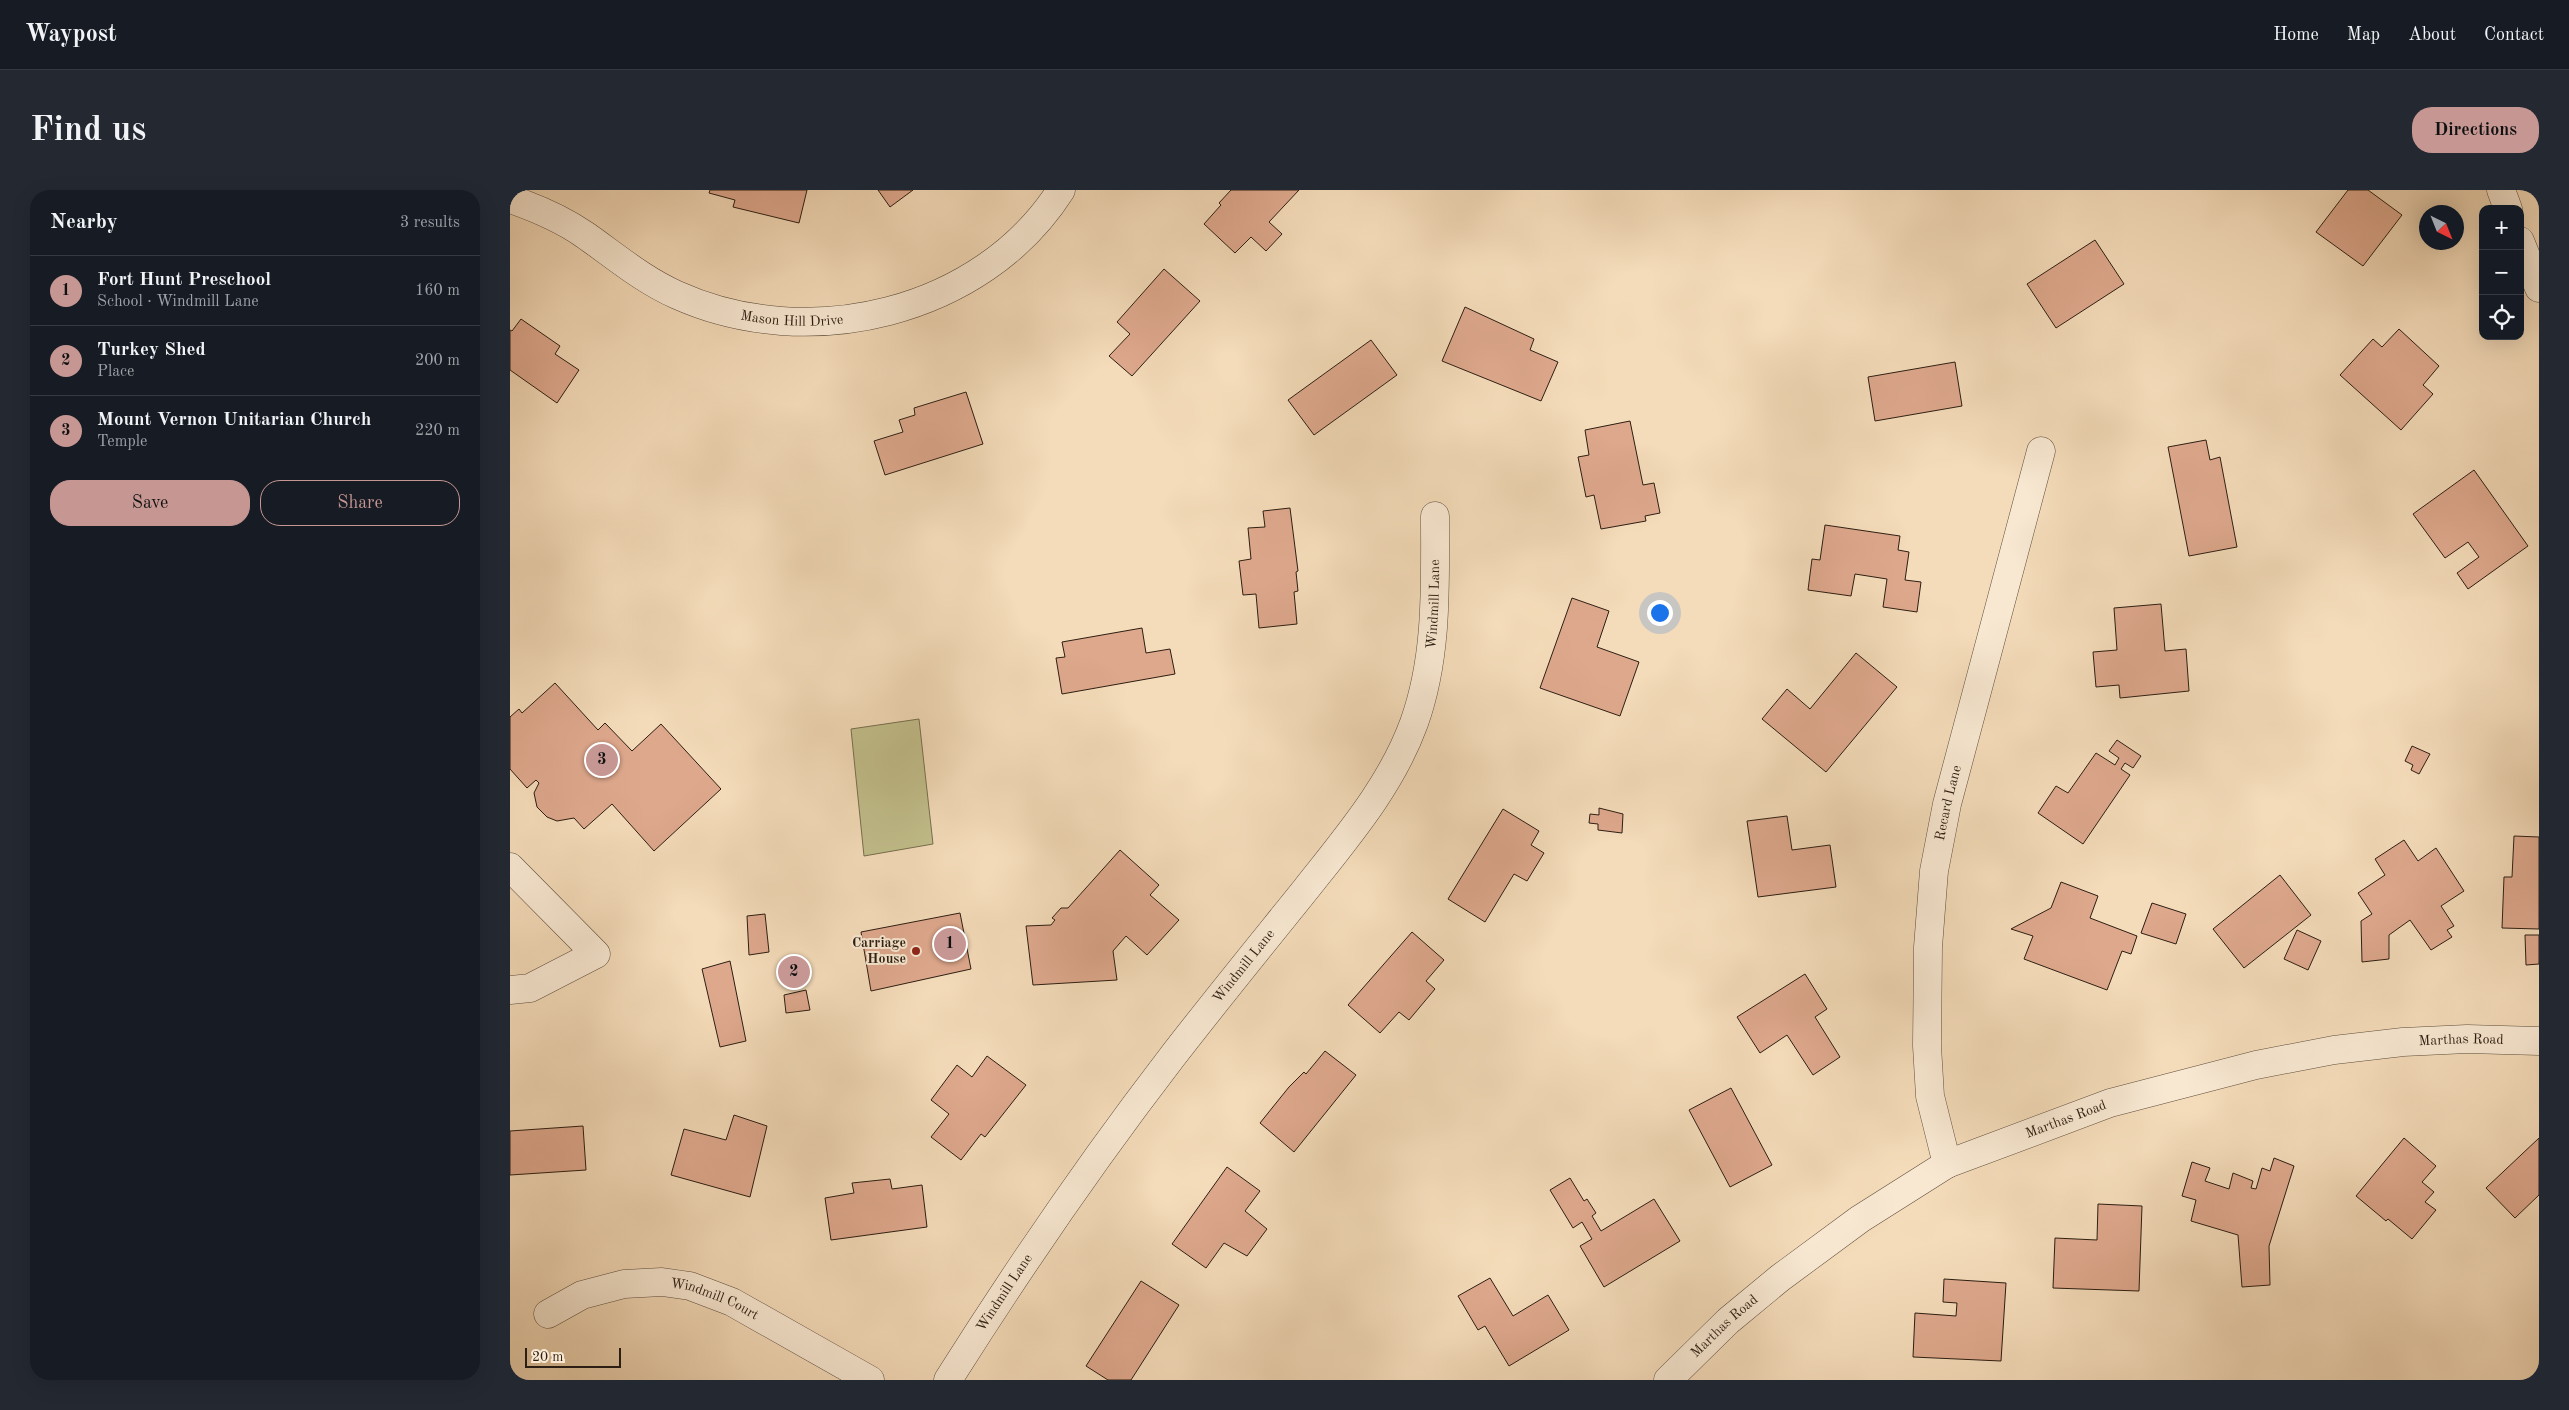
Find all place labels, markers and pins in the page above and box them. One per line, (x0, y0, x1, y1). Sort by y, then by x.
pin: 3 (586, 741, 618, 779)
pin: 1 (934, 925, 966, 963)
place label: Carriage House (852, 936, 906, 966)
marker: Carriage House (910, 945, 922, 957)
pin: 2 (778, 953, 810, 991)

